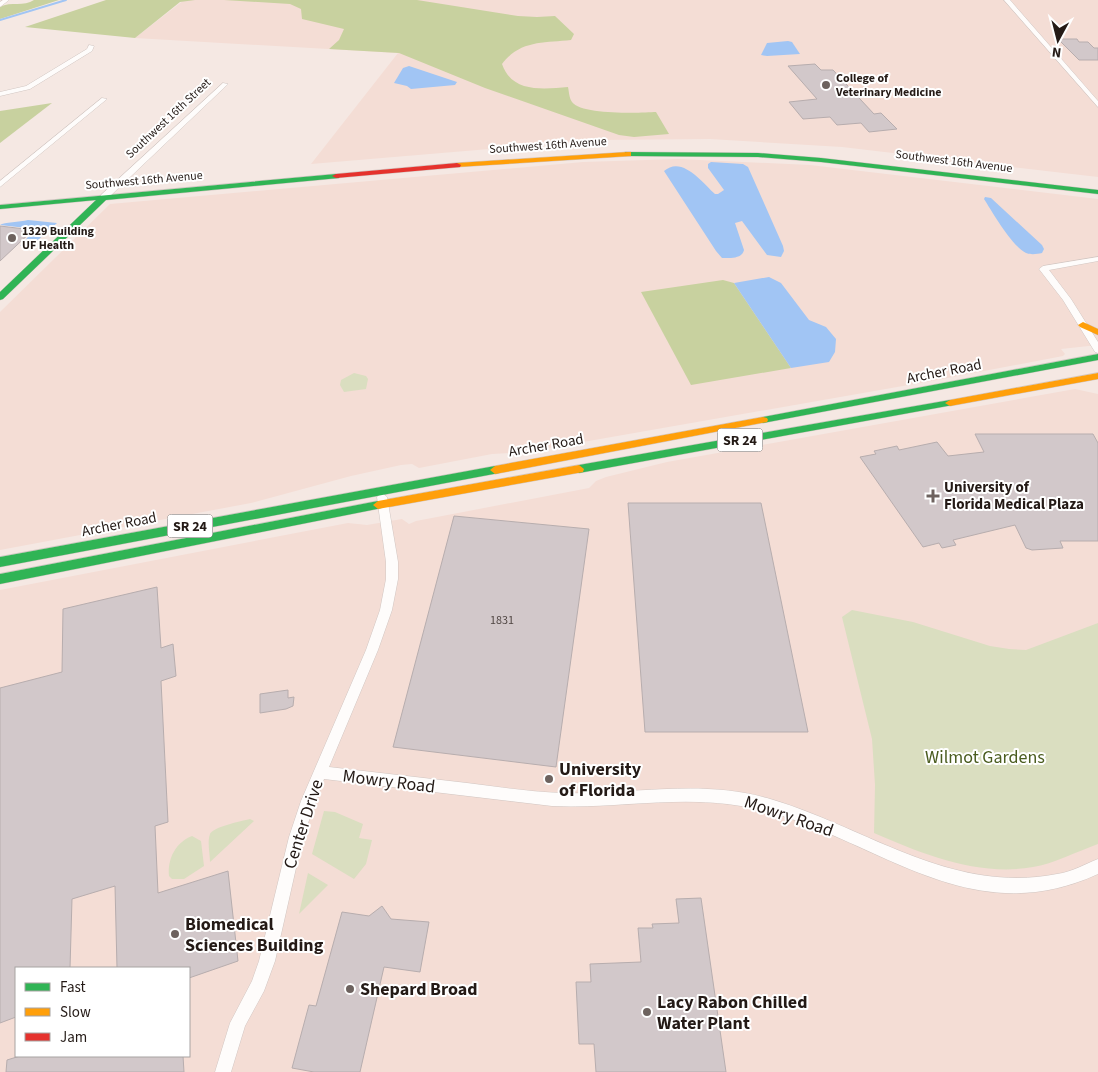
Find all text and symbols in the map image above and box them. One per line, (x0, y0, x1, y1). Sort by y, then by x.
north arrow (1033, 15, 1083, 65)
text: N (1051, 41, 1062, 62)
place label: College of Veterinary Medicine (835, 70, 941, 101)
street label: Southwest 16th Street (122, 74, 215, 162)
marker: College of Veterinary Medicine (820, 79, 832, 91)
street label: Southwest 16th Avenue (489, 133, 607, 158)
street label: Southwest 16th Avenue (894, 146, 1013, 177)
street label: Southwest 16th Avenue (85, 167, 203, 194)
place label: 1329 Building UF Health (22, 223, 95, 254)
marker: 1329 Building UF Health (6, 232, 18, 244)
street label: Archer Road (905, 354, 983, 389)
road number: SR 24 (718, 428, 762, 452)
street label: Archer Road (507, 429, 585, 462)
place label: University of Florida Medical Plaza (944, 477, 1084, 515)
marker: University of Florida Medical Plaza (926, 489, 940, 503)
street label: Archer Road (80, 507, 158, 542)
road number: SR 24 (168, 514, 212, 538)
house number: 1831 (490, 612, 514, 629)
park label: Wilmot Gardens (925, 745, 1045, 770)
place label: University of Florida (559, 757, 642, 803)
street label: Mowry Road (341, 763, 437, 800)
marker: University of Florida (543, 773, 555, 785)
street label: Center Drive (277, 776, 330, 872)
street label: Mowry Road (741, 790, 837, 843)
place label: Biomedical Sciences Building (185, 912, 324, 958)
marker: Biomedical Sciences Building (169, 928, 181, 940)
legend (15, 967, 190, 1057)
text: Fast (60, 977, 86, 998)
place label: Shepard Broad (360, 977, 478, 1002)
marker: Shepard Broad (344, 983, 356, 995)
place label: Lacy Rabon Chilled Water Plant (657, 990, 807, 1036)
text: Slow (60, 1002, 91, 1023)
marker: Lacy Rabon Chilled Water Plant (641, 1006, 653, 1018)
text: Jam (60, 1027, 87, 1048)

